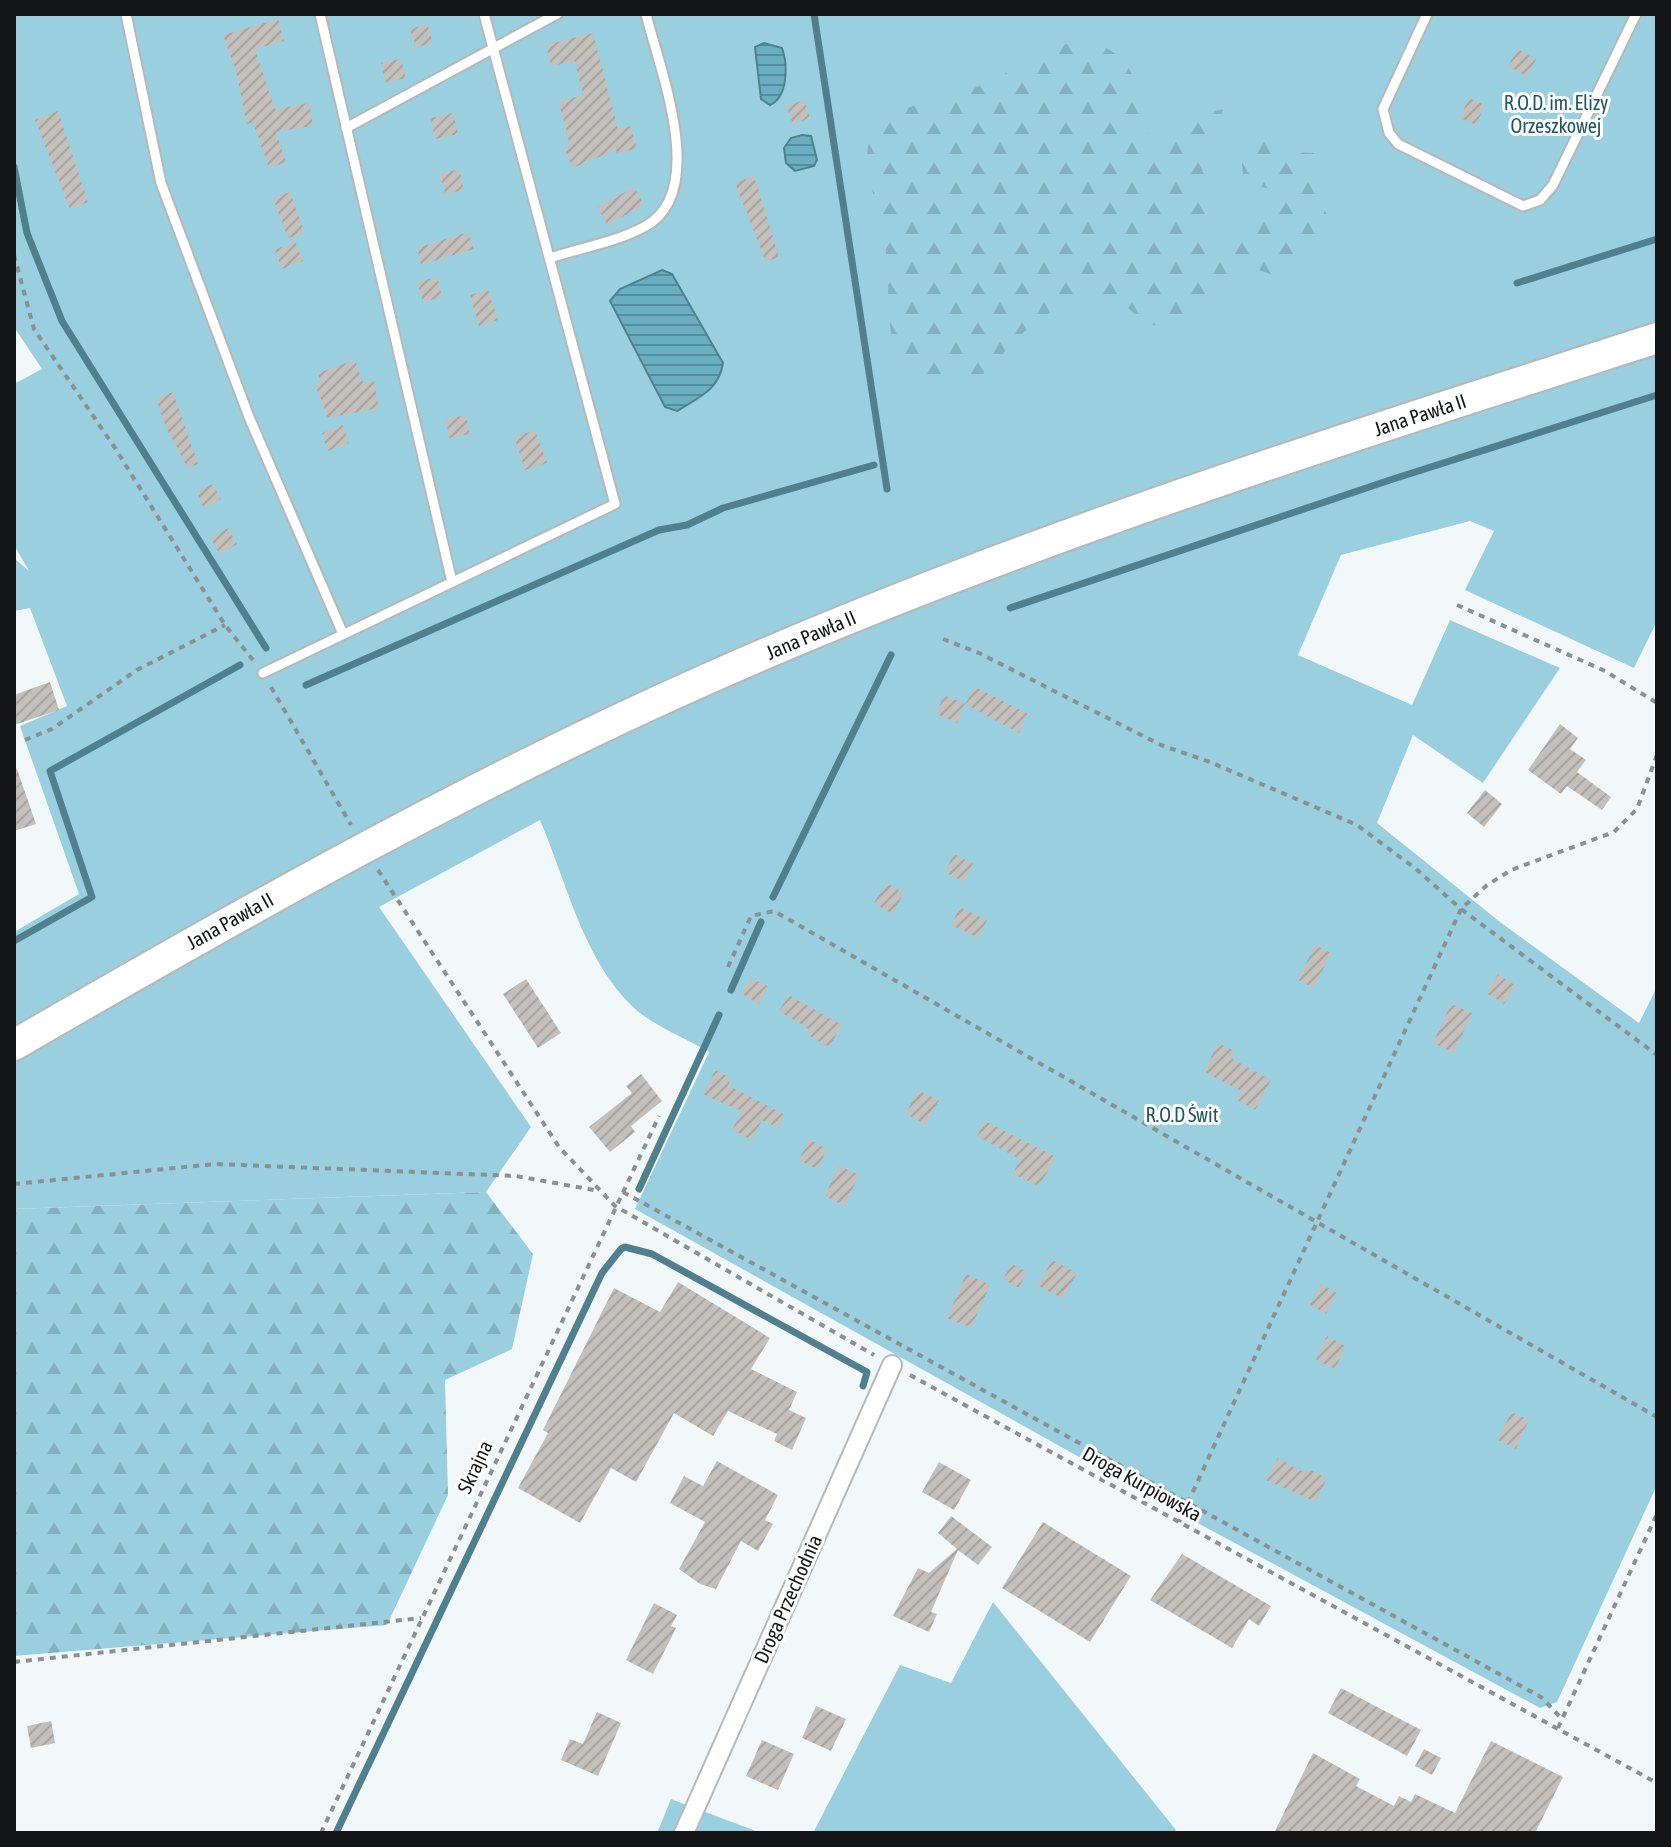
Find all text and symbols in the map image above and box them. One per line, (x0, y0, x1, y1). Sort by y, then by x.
park label: R.O.D. im. Elizy Orzeszkowej (1504, 91, 1608, 137)
street label: Jana Pawła II (1371, 389, 1469, 440)
street label: Jana Pawła II (762, 605, 859, 664)
street label: Jana Pawła II (182, 887, 277, 954)
park label: R.O.D Świt (1146, 1103, 1219, 1126)
street label: Skrajna (452, 1437, 497, 1497)
street label: Droga Kurpiowska (1079, 1441, 1206, 1526)
street label: Droga Przechodnia (749, 1531, 826, 1667)

